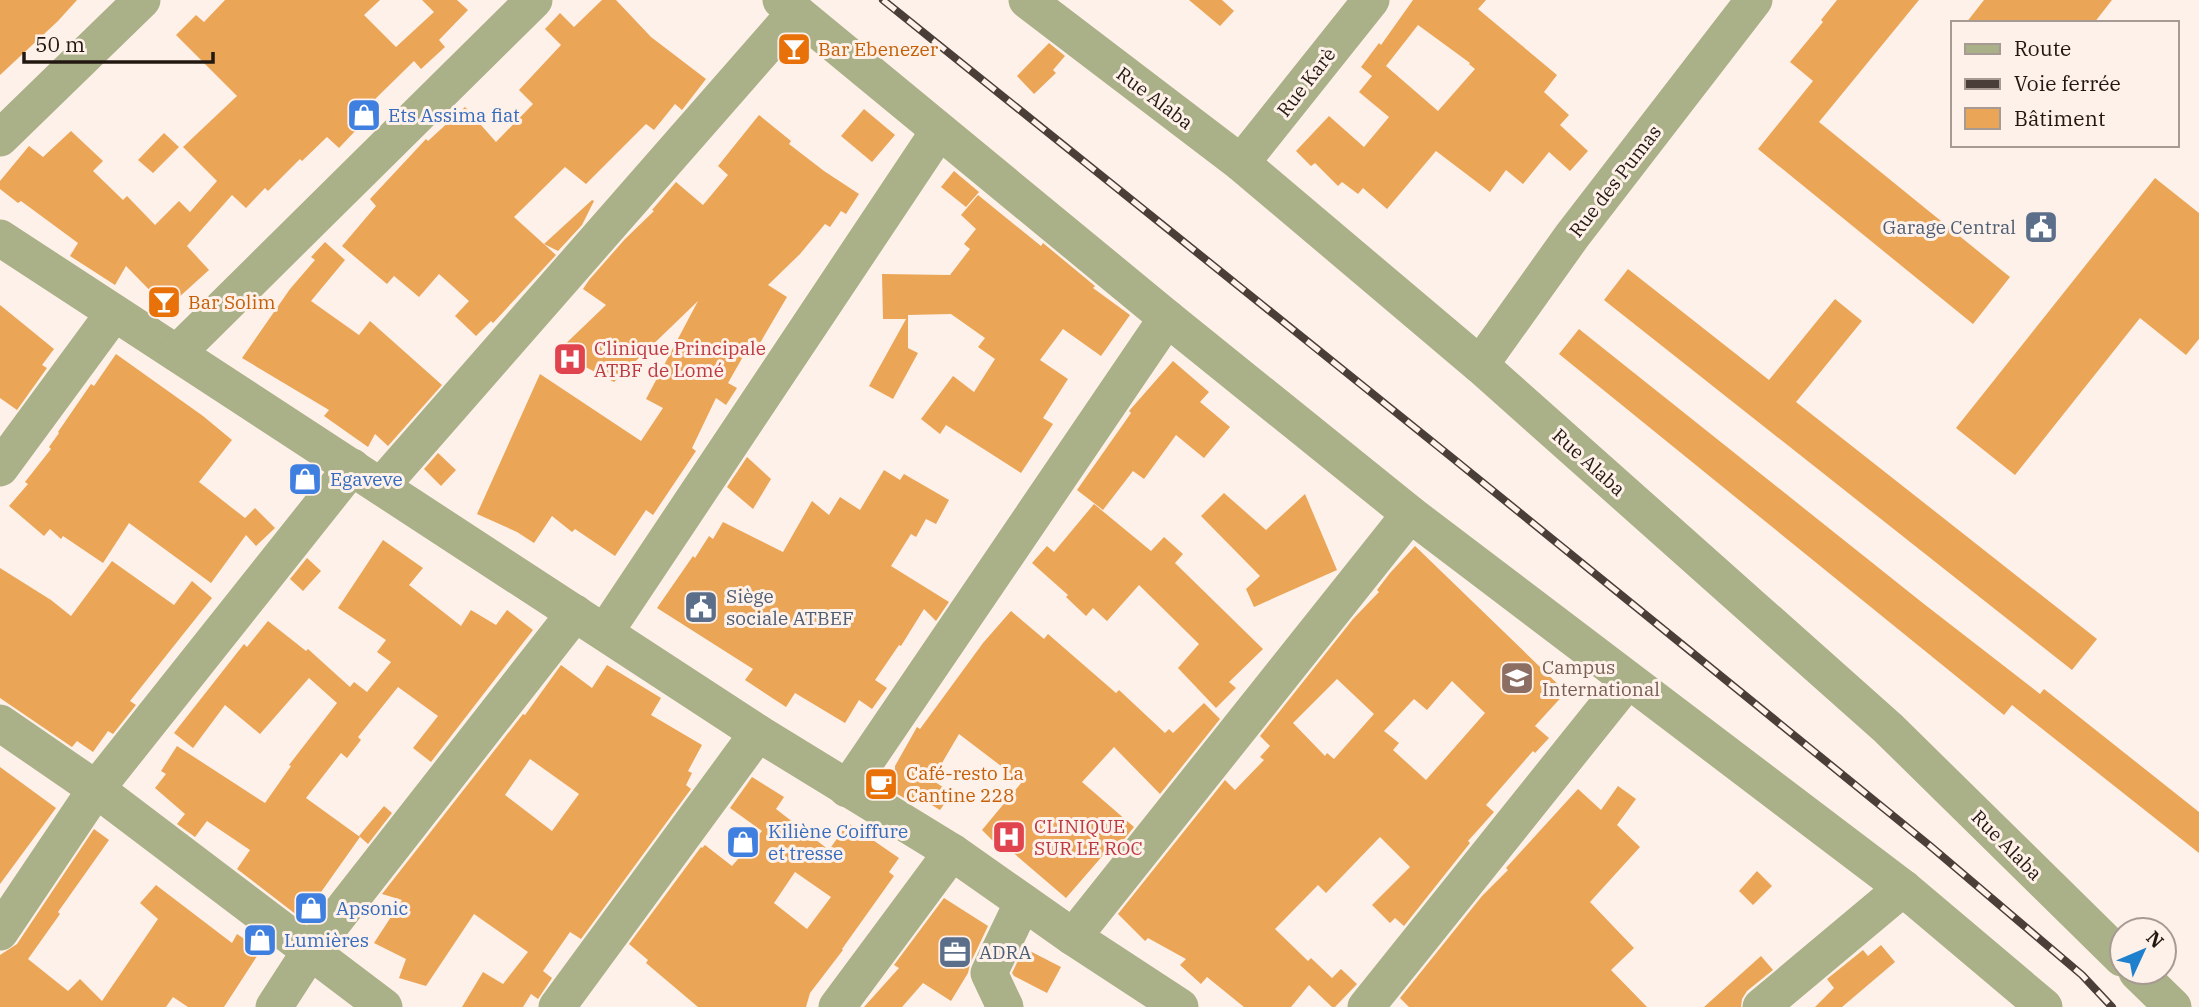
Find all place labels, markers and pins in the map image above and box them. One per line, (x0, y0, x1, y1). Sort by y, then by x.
bar icon: Bar Ebenezer (775, 30, 813, 68)
place label: Bar Ebenezer (818, 37, 939, 61)
shop icon: Ets Assima fiat (345, 96, 383, 134)
place label: Ets Assima fiat (388, 103, 520, 127)
public building icon: Garage Central (2022, 208, 2060, 246)
place label: Garage Central (1883, 215, 2016, 239)
bar icon: Bar Solim (145, 283, 183, 321)
place label: Bar Solim (188, 290, 276, 314)
place label: Clinique Principale ATBF de Lomé (594, 336, 766, 382)
hospital icon: Clinique Principale ATBF de Lomé (551, 340, 589, 378)
shop icon: Egaveve (286, 460, 324, 498)
place label: Egaveve (330, 467, 403, 491)
place label: Siège sociale ATBEF (726, 584, 854, 630)
public building icon: Siège sociale ATBEF (682, 588, 720, 626)
place label: Campus International (1542, 655, 1660, 701)
school or university icon: Campus International (1498, 659, 1536, 697)
place label: Café-resto La Cantine 228 (906, 761, 1024, 807)
cafe icon: Café-resto La Cantine 228 (862, 765, 900, 803)
place label: CLINIQUE SUR LE ROC (1034, 814, 1143, 860)
hospital icon: CLINIQUE SUR LE ROC (990, 818, 1028, 856)
place label: Kiliène Coiffure et tresse (768, 819, 908, 865)
shop icon: Kiliène Coiffure et tresse (724, 823, 762, 861)
shop icon: Apsonic (292, 889, 330, 927)
place label: Apsonic (336, 896, 409, 920)
shop icon: Lumières (241, 921, 279, 959)
place label: Lumières (284, 928, 369, 952)
office icon: ADRA (936, 933, 974, 971)
place label: ADRA (979, 940, 1031, 964)

